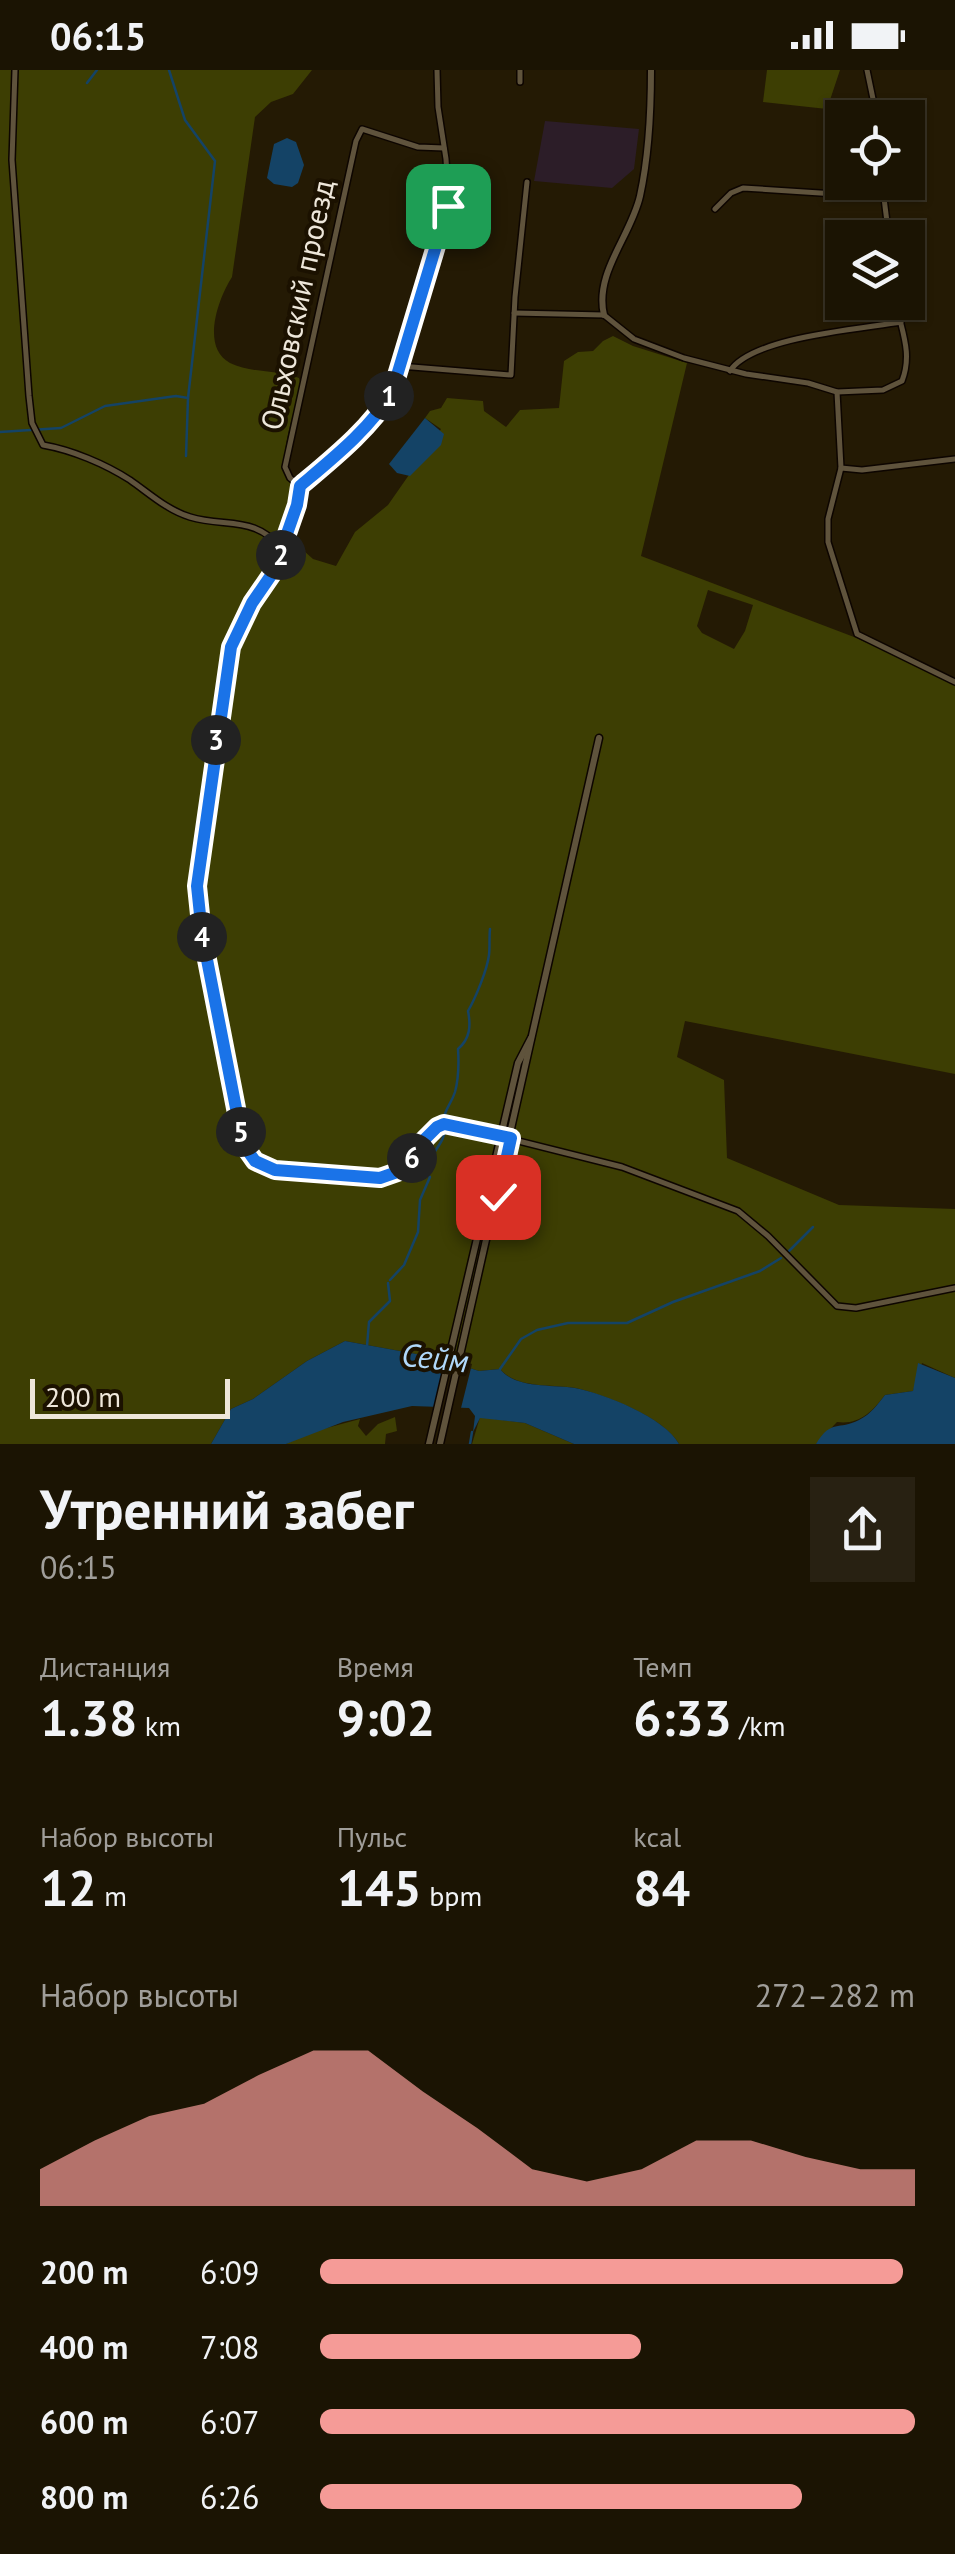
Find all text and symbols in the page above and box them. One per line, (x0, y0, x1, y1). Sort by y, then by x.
text: 06:15 (50, 11, 146, 60)
map controls (825, 100, 925, 320)
button: locate (825, 100, 925, 200)
pin (406, 164, 491, 249)
street label: Ольховский проезд (251, 176, 342, 434)
icon: arrive (421, 179, 476, 234)
button: layers (825, 220, 925, 320)
pin: 1 (364, 371, 414, 421)
text: 1 (381, 377, 397, 414)
pin: 2 (256, 530, 306, 580)
text: 2 (273, 536, 289, 573)
pin: 3 (191, 715, 241, 765)
text: 3 (208, 721, 224, 758)
pin: 4 (177, 912, 227, 962)
text: 4 (194, 918, 210, 955)
pin: 5 (216, 1107, 266, 1157)
text: 5 (233, 1113, 249, 1150)
pin: 6 (387, 1133, 437, 1183)
text: 6 (404, 1139, 420, 1176)
pin (456, 1155, 541, 1240)
icon: check (471, 1170, 526, 1225)
water label: Сейм (399, 1333, 471, 1381)
scale bar (30, 1374, 230, 1418)
text: 200 m (45, 1378, 121, 1415)
text: Утренний забег (40, 1473, 414, 1544)
button: share (810, 1477, 915, 1582)
text: 06:15 (40, 1546, 117, 1588)
text: Дистанция (40, 1648, 170, 1685)
text: Время (337, 1648, 414, 1685)
text: Темп (633, 1648, 693, 1685)
text: 1.38 (40, 1685, 137, 1750)
text: 9:02 (337, 1685, 435, 1750)
text: 6:33 (633, 1685, 732, 1750)
text: km (137, 1707, 181, 1744)
text: /km (732, 1707, 785, 1744)
text: Набор высоты (40, 1818, 214, 1855)
text: Пульс (337, 1818, 407, 1855)
text: kcal (633, 1818, 681, 1855)
text: 12 (40, 1855, 97, 1920)
text: 145 (337, 1855, 422, 1920)
text: 84 (633, 1855, 690, 1920)
text: m (97, 1877, 127, 1914)
text: bpm (422, 1877, 482, 1914)
text: Набор высоты (40, 1974, 239, 2016)
text: 272–282 m (755, 1974, 915, 2016)
text: 200 m (40, 2251, 128, 2293)
text: 6:09 (200, 2251, 259, 2293)
text: 400 m (40, 2326, 128, 2368)
text: 7:08 (200, 2326, 259, 2368)
text: 600 m (40, 2401, 128, 2443)
text: 6:07 (200, 2401, 259, 2443)
text: 800 m (40, 2476, 128, 2518)
text: 6:26 (200, 2476, 259, 2518)

